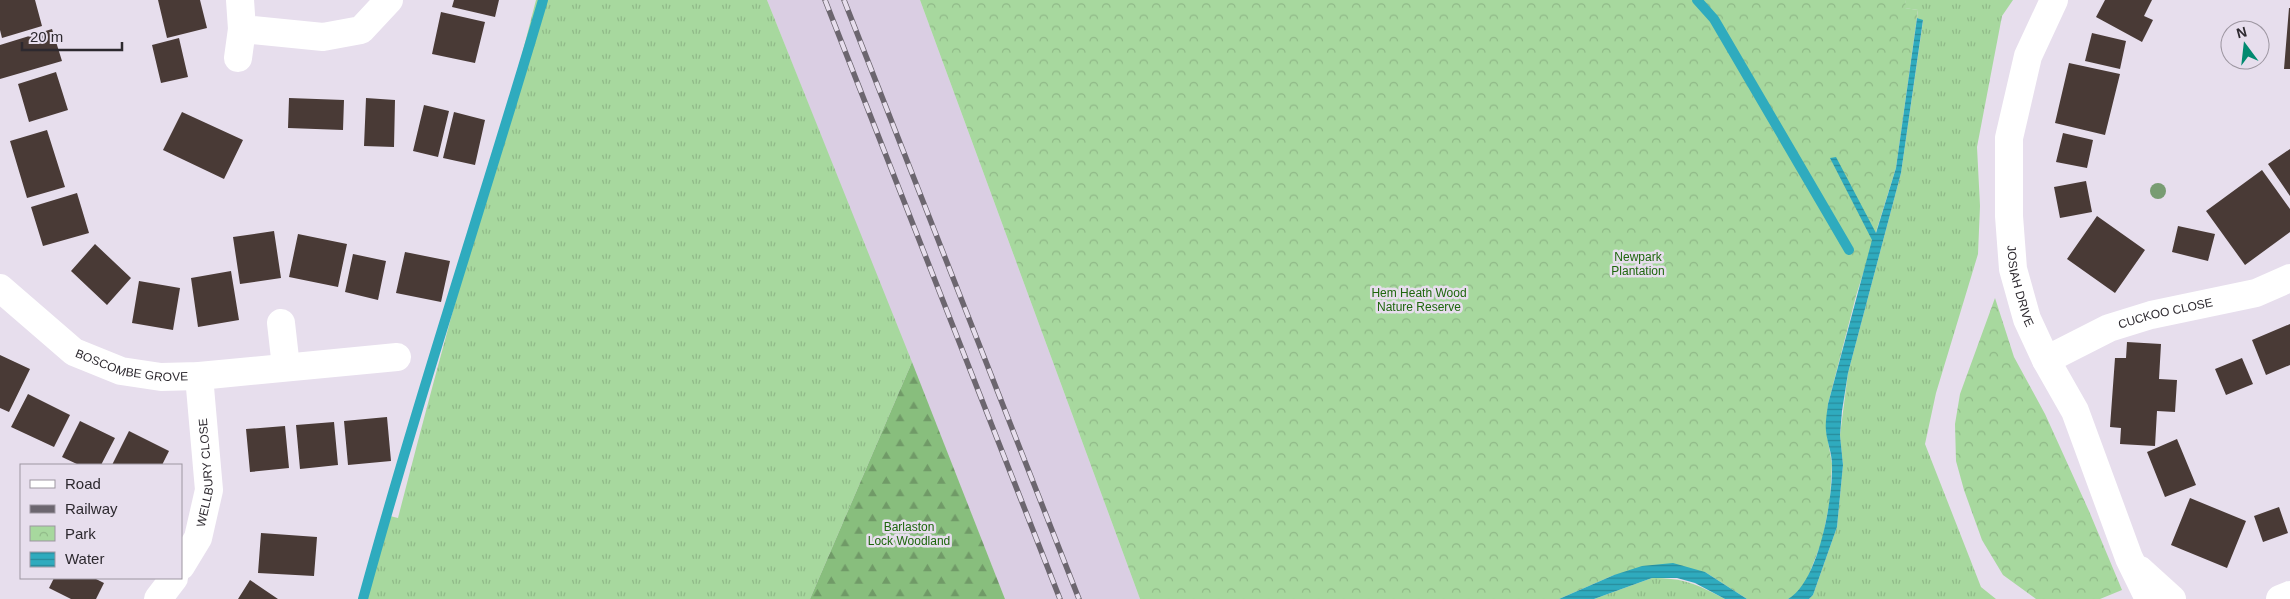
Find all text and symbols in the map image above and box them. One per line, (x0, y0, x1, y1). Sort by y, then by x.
scale bar (22, 20, 122, 52)
north arrow (2220, 20, 2270, 70)
text: N (2235, 23, 2249, 41)
text: 20 m (30, 28, 63, 45)
street label: JOSIAH DRIVE (2004, 245, 2037, 329)
park label: Newpark Plantation (1611, 250, 1665, 278)
park label: Hem Heath Wood Nature Reserve (1371, 286, 1467, 314)
street label: CUCKOO CLOSE (2116, 295, 2214, 332)
street label: BOSCOMBE GROVE (73, 346, 188, 384)
street label: WELLBURY CLOSE (194, 418, 216, 528)
legend (20, 464, 182, 579)
text: Road (65, 475, 101, 492)
text: Railway (65, 500, 118, 517)
park label: Barlaston Lock Woodland (868, 520, 950, 548)
text: Park (65, 525, 96, 542)
text: Water (65, 550, 104, 567)

